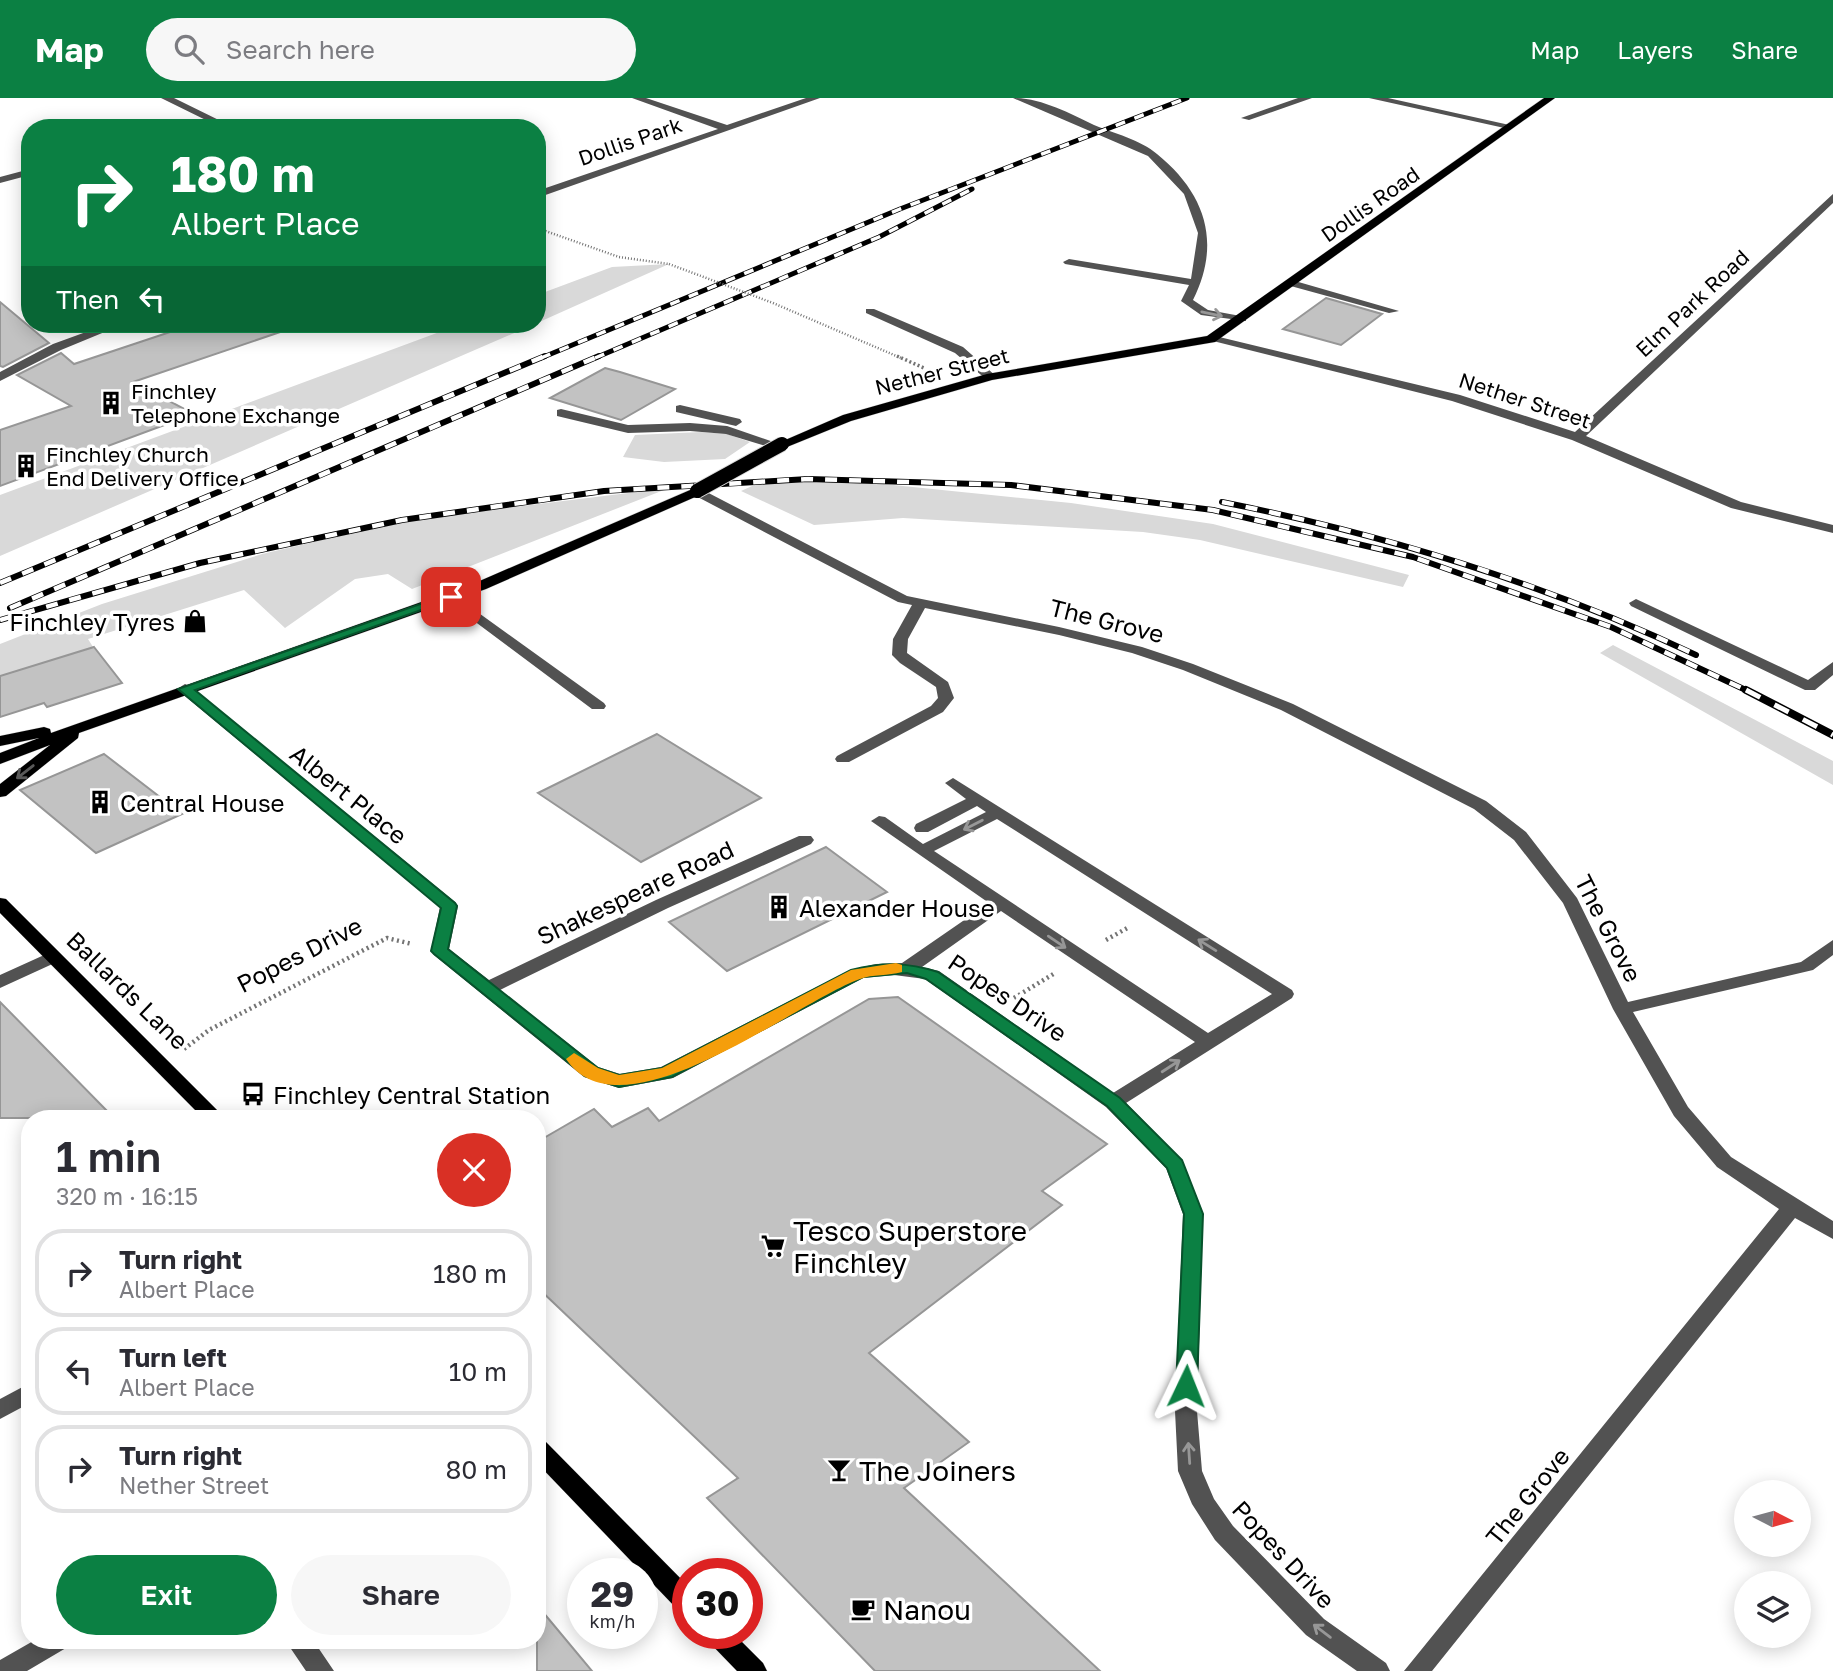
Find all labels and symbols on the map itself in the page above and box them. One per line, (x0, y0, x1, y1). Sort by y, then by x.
street label: Dollis Park (575, 111, 686, 171)
street label: Dollis Road (1316, 161, 1424, 247)
street label: Elm Park Road (1630, 244, 1754, 362)
one-way arrow (1200, 307, 1223, 321)
street label: Nether Street (872, 342, 1012, 400)
street label: Nether Street (1456, 366, 1594, 434)
place label: Finchley Telephone Exchange (131, 378, 340, 428)
building icon: Finchley Telephone Exchange (97, 389, 125, 417)
place label: Finchley Church End Delivery Office (46, 441, 239, 491)
building icon: Finchley Church End Delivery Office (12, 452, 40, 480)
pin (421, 567, 481, 627)
street label: The Grove (1047, 592, 1167, 648)
place label: Finchley Tyres (9, 607, 175, 636)
shop icon: Finchley Tyres (181, 607, 209, 635)
street label: Albert Place (285, 738, 413, 850)
one-way arrow (16, 765, 35, 780)
building icon: Central House (86, 788, 114, 816)
place label: Central House (120, 788, 285, 817)
one-way arrow (963, 818, 983, 832)
street label: Shakespeare Road (532, 834, 738, 950)
street label: The Grove (1570, 870, 1648, 986)
building icon: Alexander House (765, 893, 793, 921)
place label: Alexander House (799, 893, 995, 922)
street label: Popes Drive (231, 910, 367, 998)
street label: Ballards Lane (61, 925, 195, 1055)
one-way arrow (1047, 934, 1066, 949)
one-way arrow (1198, 937, 1218, 951)
street label: Popes Drive (943, 947, 1073, 1047)
one-way arrow (1161, 1059, 1181, 1073)
bus stop icon: Finchley Central Station (239, 1080, 267, 1108)
place label: Finchley Central Station (273, 1080, 550, 1109)
place label: Tesco Superstore Finchley (793, 1214, 1027, 1279)
supermarket icon: Tesco Superstore Finchley (759, 1232, 787, 1260)
position arrow (1149, 1349, 1223, 1423)
one-way arrow (1182, 1442, 1195, 1465)
street label: The Grove (1479, 1442, 1575, 1550)
place label: The Joiners (859, 1454, 1016, 1487)
bar icon: The Joiners (825, 1456, 853, 1484)
north arrow (1734, 1480, 1811, 1558)
street label: Popes Drive (1227, 1494, 1341, 1614)
speed limit sign: 30 (672, 1558, 763, 1649)
place label: Nanou (883, 1593, 971, 1626)
cafe icon: Nanou (849, 1595, 877, 1623)
one-way arrow (1313, 1624, 1332, 1639)

